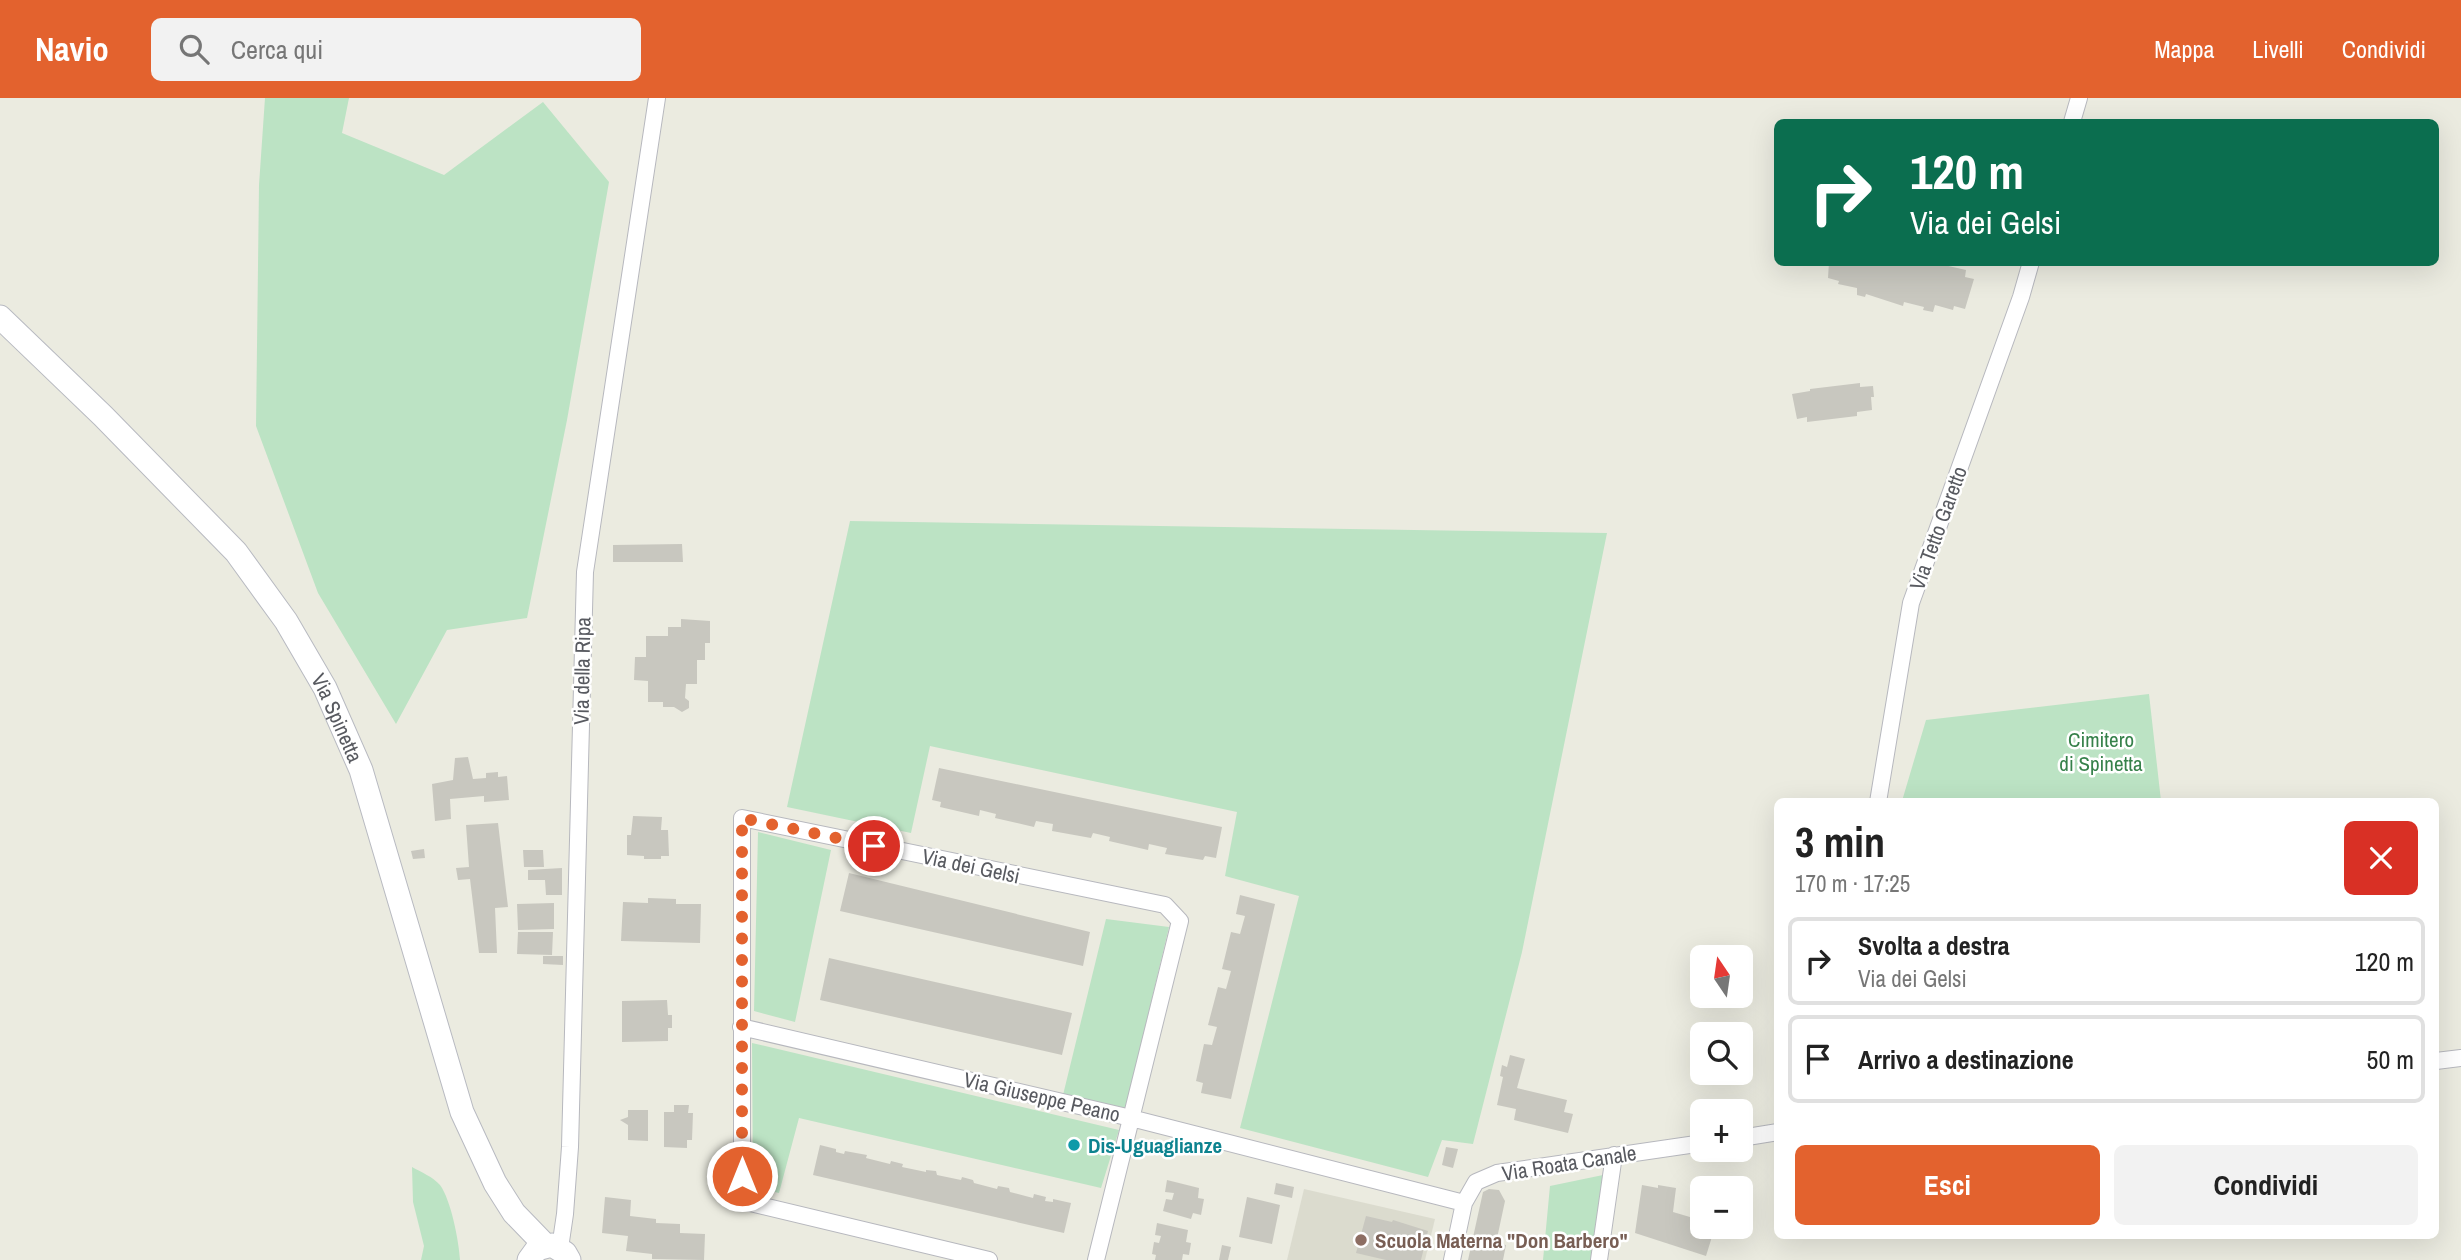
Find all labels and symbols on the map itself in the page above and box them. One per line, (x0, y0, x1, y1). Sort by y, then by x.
street label: Via Tetto Garetto (1902, 462, 1974, 594)
street label: Via della Ripa (567, 616, 597, 725)
street label: Via Spinetta (305, 668, 370, 767)
park label: Cimitero di Spinetta (2059, 725, 2143, 778)
pin (844, 816, 904, 876)
street label: Via dei Gelsi (919, 841, 1023, 891)
north arrow (1690, 945, 1754, 1008)
street label: Via Giuseppe Peano (961, 1065, 1123, 1129)
place label: Dis-Uguaglianze (1088, 1131, 1222, 1160)
marker: Dis-Uguaglianze (1066, 1137, 1082, 1153)
street label: Via Roata Canale (1500, 1138, 1638, 1188)
position arrow (705, 1139, 779, 1213)
place label: Scuola Materna "Don Barbero" (1375, 1226, 1628, 1255)
marker: Scuola Materna "Don Barbero" (1353, 1232, 1369, 1248)

